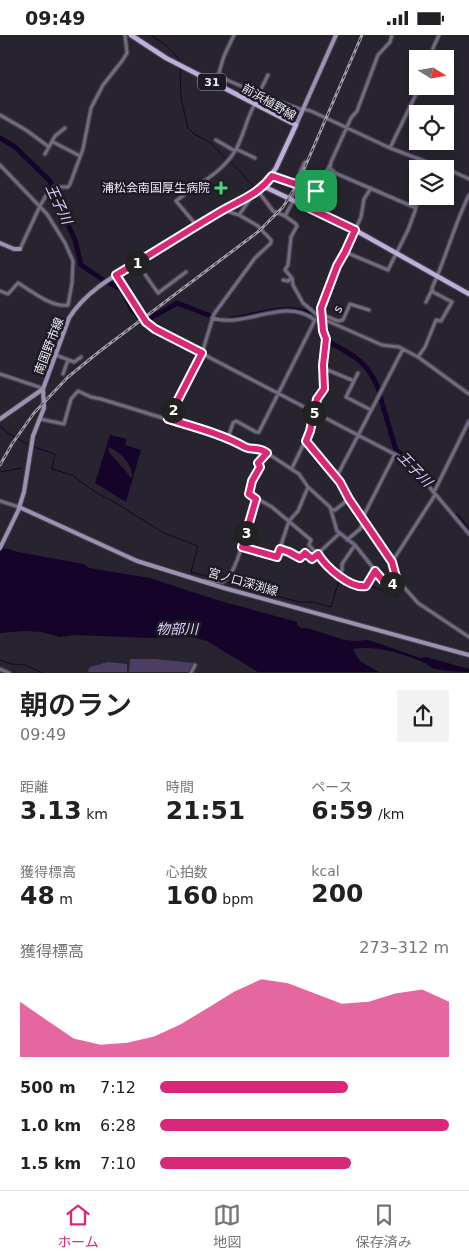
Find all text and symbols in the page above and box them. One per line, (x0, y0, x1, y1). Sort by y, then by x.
text: 09:49 (25, 7, 85, 29)
north arrow (409, 50, 454, 95)
map controls (409, 50, 454, 205)
road number: 31 (198, 73, 226, 91)
street label: 前浜植野線 (240, 81, 298, 123)
button: locate (409, 105, 454, 150)
button: layers (409, 160, 454, 205)
pin (295, 170, 337, 212)
icon: arrive (302, 177, 330, 205)
place label: 浦松会南国厚生病院 (102, 181, 210, 195)
marker: 浦松会南国厚生病院 (214, 181, 228, 195)
water label: 王子川 (43, 182, 76, 228)
pin: 1 (124, 251, 150, 275)
text: 1 (133, 255, 142, 271)
street label: s (330, 303, 346, 315)
street label: 南国野市線 (32, 315, 66, 377)
pin: 2 (160, 397, 186, 423)
pin: 5 (302, 401, 326, 425)
text: 2 (169, 402, 178, 418)
text: 5 (310, 405, 319, 421)
water label: 王子川 (395, 448, 437, 491)
pin: 3 (234, 521, 258, 545)
text: 3 (242, 525, 251, 541)
street label: 宮ノ口深渕線 (206, 565, 280, 599)
pin: 4 (380, 571, 404, 597)
text: 4 (388, 576, 397, 592)
water label: 物部川 (156, 621, 200, 637)
text: 朝のラン (20, 689, 132, 722)
button: share (397, 690, 449, 742)
text: 09:49 (20, 725, 66, 744)
text: 距離 (20, 779, 48, 795)
text: 時間 (166, 779, 194, 795)
text: ペース (311, 779, 353, 795)
text: 3.13 (20, 796, 82, 825)
text: 21:51 (166, 796, 245, 825)
text: 6:59 (311, 796, 374, 825)
text: km (82, 806, 108, 822)
text: /km (374, 806, 404, 822)
text: kcal (311, 863, 340, 879)
text: 獲得標高 (20, 864, 76, 880)
text: 心拍数 (166, 864, 208, 880)
text: 200 (311, 879, 364, 908)
text: 48 (20, 881, 55, 910)
text: 160 (166, 881, 218, 910)
text: m (55, 891, 73, 907)
text: bpm (218, 891, 254, 907)
text: 273–312 m (359, 938, 449, 957)
text: 獲得標高 (20, 942, 84, 961)
text: 500 m (20, 1078, 76, 1097)
text: 7:12 (100, 1078, 136, 1097)
text: 1.0 km (20, 1116, 81, 1135)
text: 6:28 (100, 1116, 136, 1135)
text: 1.5 km (20, 1154, 81, 1173)
text: 7:10 (100, 1154, 136, 1173)
tab: ホーム (57, 1201, 99, 1251)
tab: 地図 (213, 1201, 241, 1251)
tab: 保存済み (356, 1201, 412, 1251)

